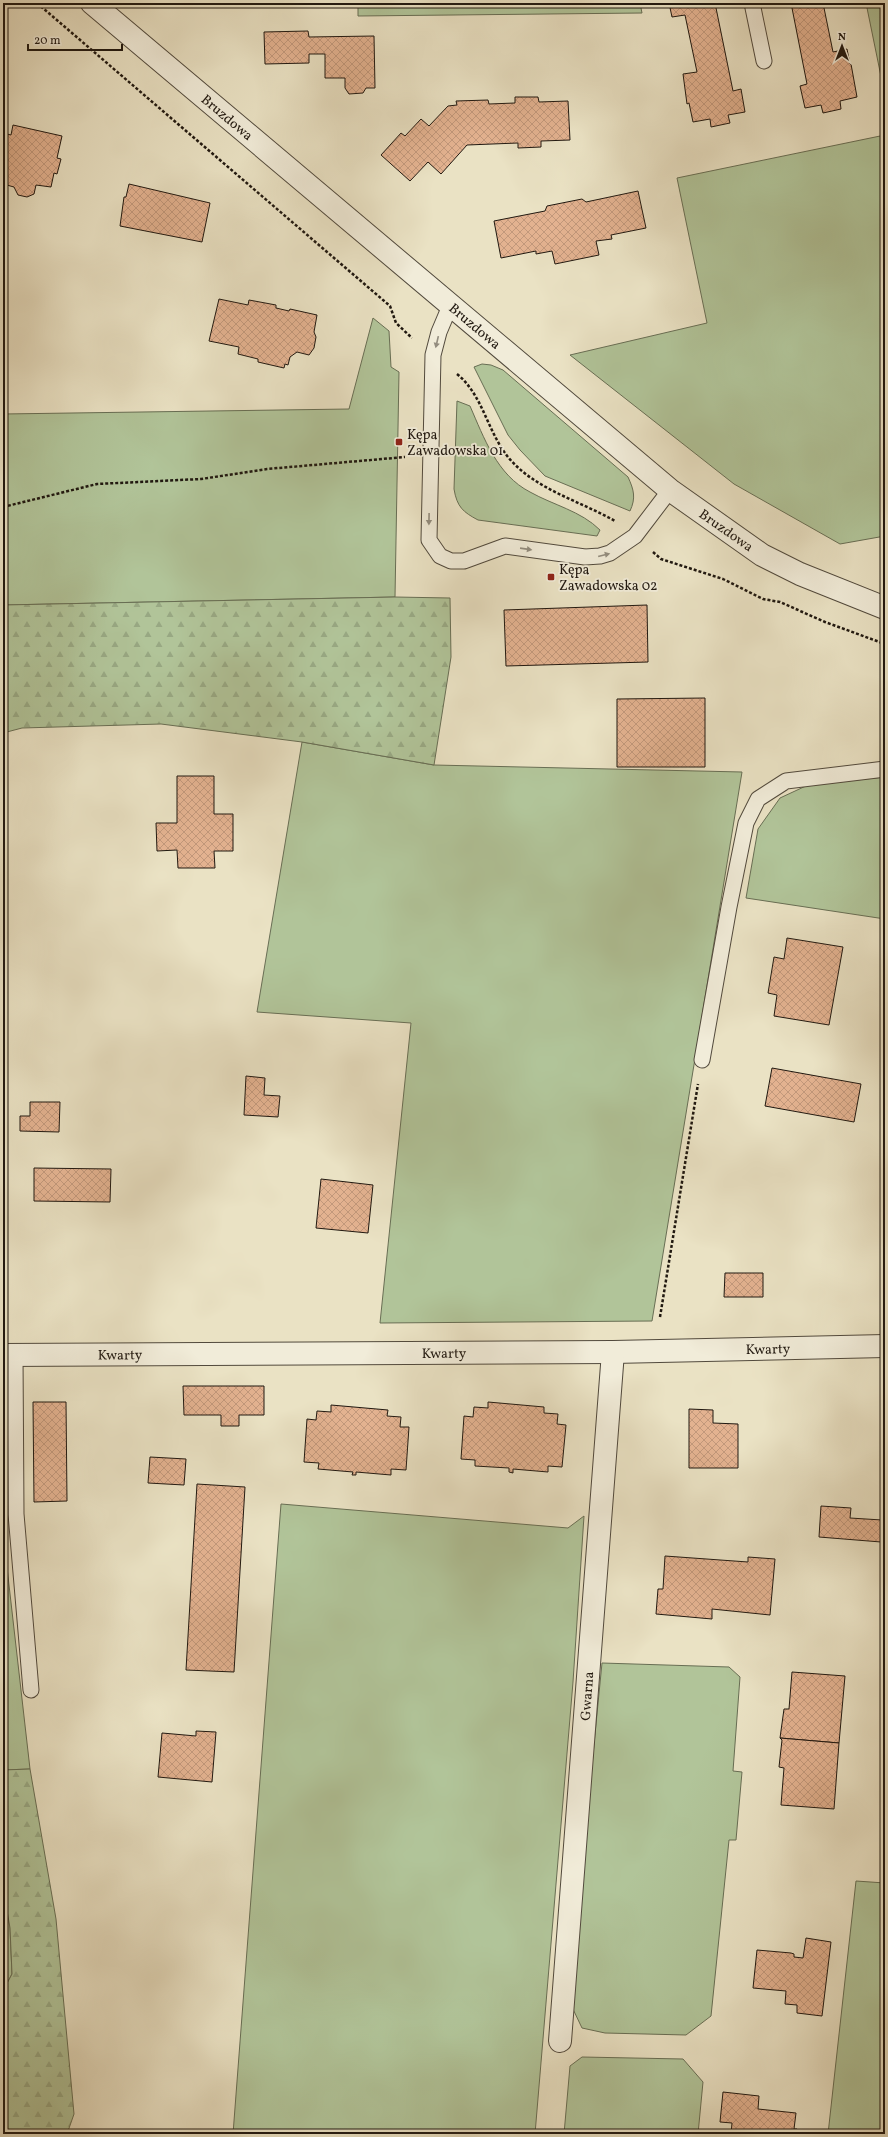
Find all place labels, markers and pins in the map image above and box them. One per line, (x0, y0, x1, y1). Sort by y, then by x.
place label: Kępa Zawadowska 01 (407, 426, 503, 461)
marker: Kępa Zawadowska 01 (394, 437, 404, 447)
place label: Kępa Zawadowska 02 (559, 561, 658, 596)
marker: Kępa Zawadowska 02 (546, 572, 556, 582)

